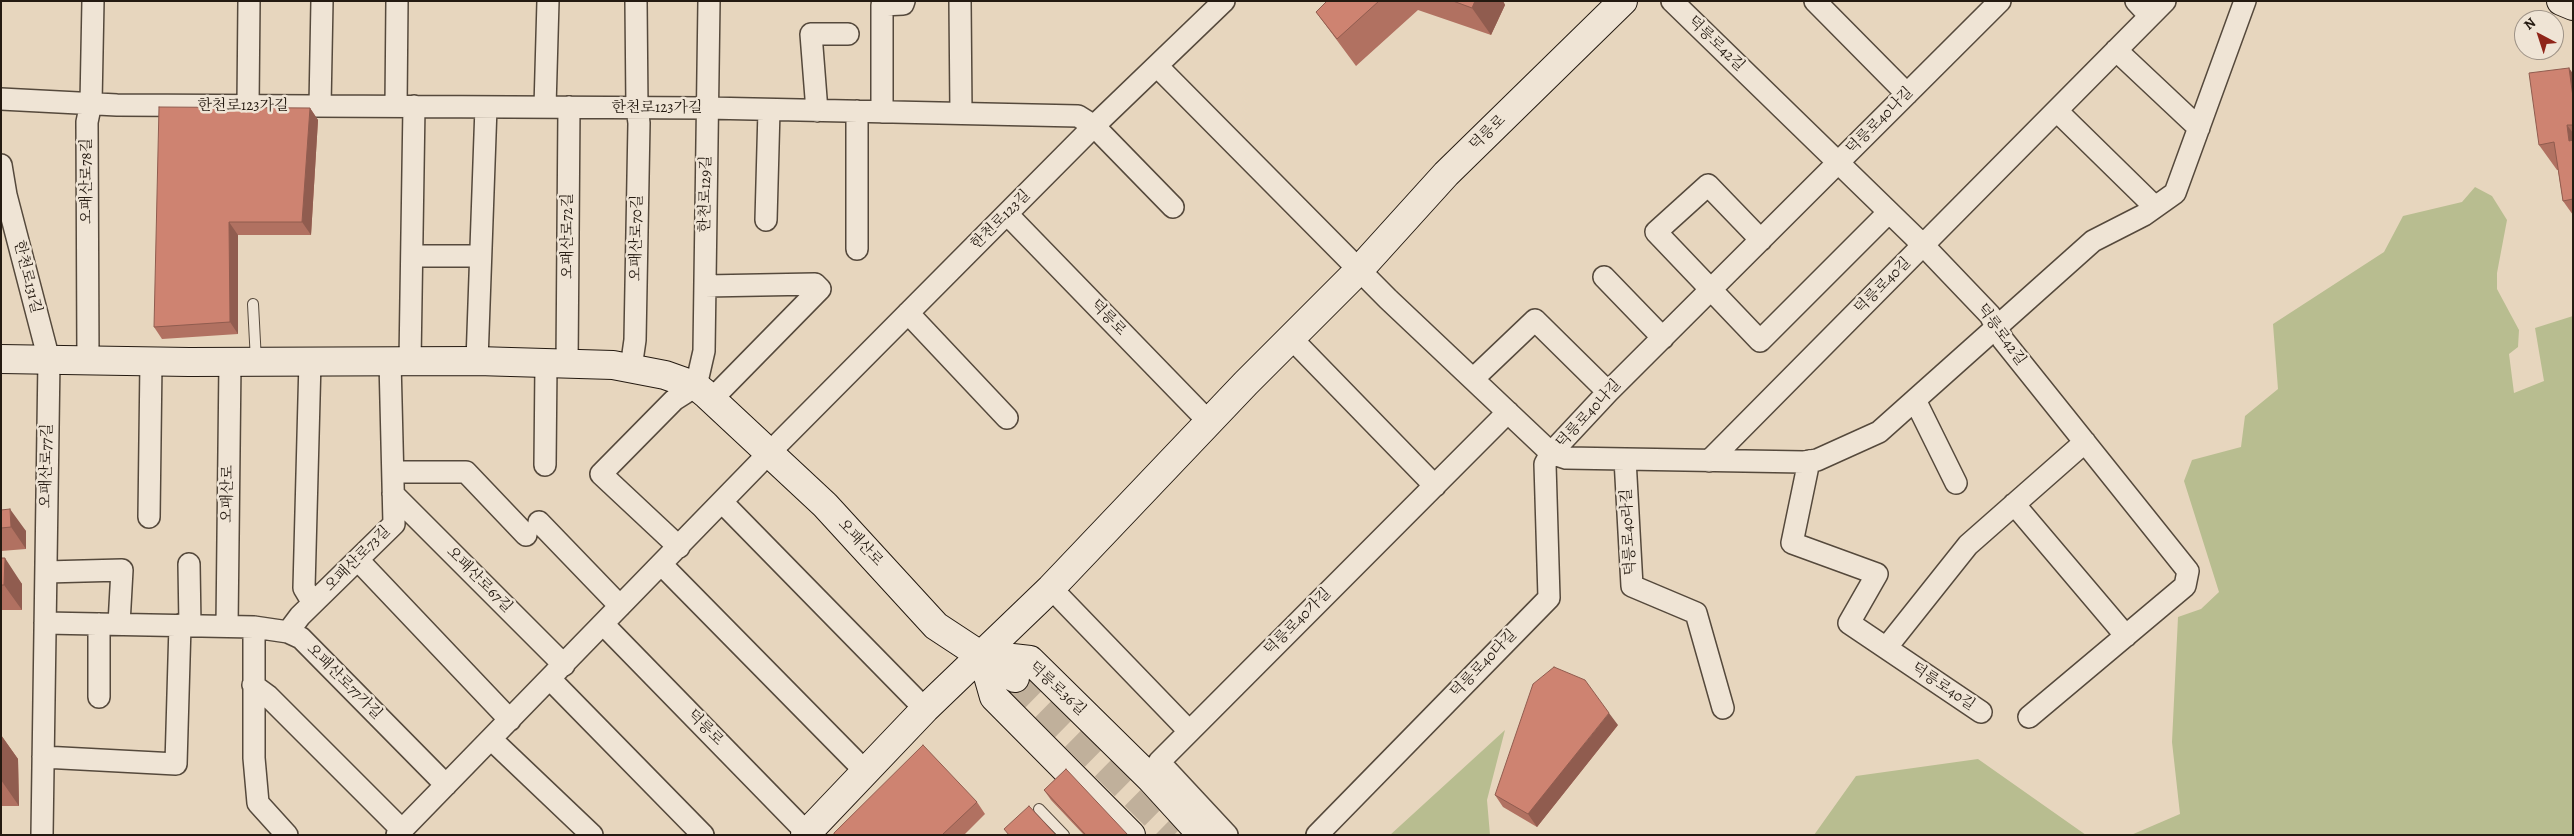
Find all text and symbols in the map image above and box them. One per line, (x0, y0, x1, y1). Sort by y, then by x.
north arrow (2514, 10, 2564, 60)
street label: 덕릉로42길 (1684, 13, 1748, 75)
text: N (2520, 13, 2540, 34)
street label: 덕릉로40나길 (1843, 84, 1917, 158)
street label: 한천로123가길 (198, 97, 288, 115)
street label: 한천로123가길 (612, 99, 702, 117)
street label: 덕릉로 (1466, 111, 1510, 155)
street label: 오패산로78길 (78, 138, 96, 224)
street label: 한천로129길 (696, 155, 716, 233)
street label: 한천로123길 (968, 187, 1034, 253)
street label: 오패산로72길 (559, 193, 577, 279)
street label: 오패산로70길 (627, 194, 647, 282)
street label: 한천로131길 (9, 239, 45, 315)
street label: 덕릉로40길 (1851, 254, 1915, 318)
street label: 덕릉로 (1086, 296, 1130, 340)
street label: 덕릉로42길 (1973, 301, 2029, 369)
street label: 덕릉로40나길 (1553, 376, 1625, 452)
street label: 오패산로77길 (37, 423, 57, 509)
street label: 오패산로 (218, 465, 238, 523)
street label: 덕릉로40라길 (1618, 488, 1640, 576)
street label: 오패산로 (834, 516, 886, 570)
street label: 오패산로73길 (322, 523, 394, 595)
street label: 오패산로67길 (442, 543, 516, 617)
street label: 덕릉로40가길 (1261, 585, 1335, 659)
street label: 덕릉로40다길 (1447, 626, 1521, 702)
street label: 오패산로77가길 (302, 640, 386, 724)
street label: 덕릉로36길 (1025, 658, 1089, 720)
street label: 덕릉로40길 (1908, 659, 1978, 715)
street label: 덕릉로 (683, 706, 727, 750)

